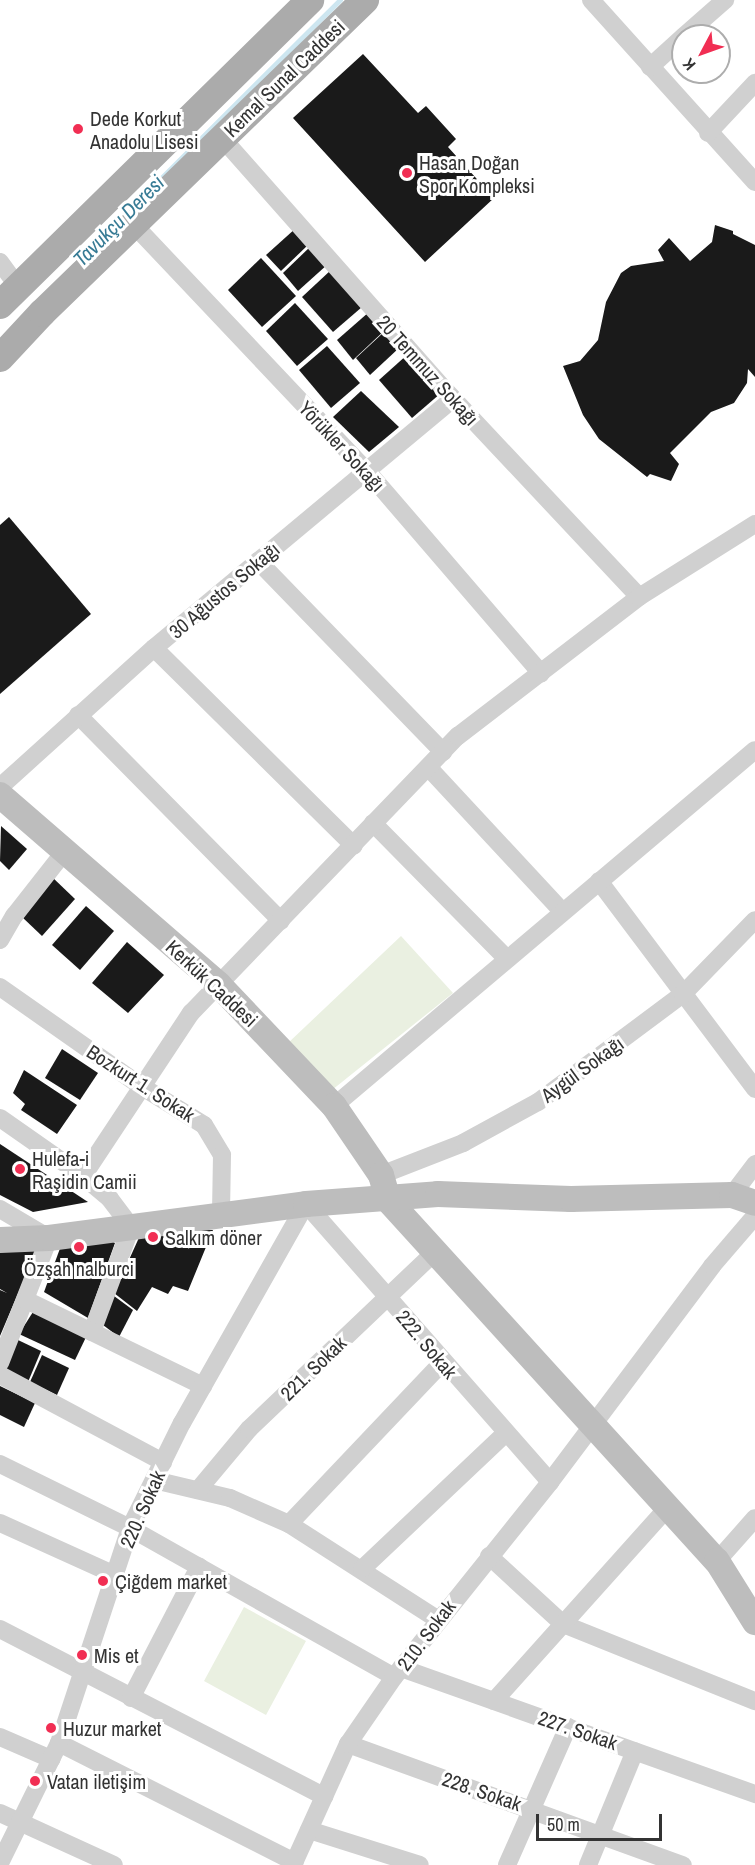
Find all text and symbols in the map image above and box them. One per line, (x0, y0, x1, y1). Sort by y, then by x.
street label: Kemal Sunal Caddesi (219, 14, 349, 142)
north arrow (671, 24, 731, 84)
text: K (678, 54, 700, 75)
place label: Dede Korkut Anadolu Lisesi (90, 106, 198, 153)
marker: Dede Korkut Anadolu Lisesi (71, 122, 85, 136)
place label: Hasan Doğan Spor Kompleksi (419, 150, 535, 197)
marker: Hasan Doğan Spor Kompleksi (400, 166, 414, 180)
water label: Tavukçu Deresi (68, 170, 170, 272)
street label: 20 Temmuz Sokağı (372, 310, 484, 430)
street label: Yörükler Sokağı (294, 396, 390, 496)
street label: 30 Ağustos Sokağı (164, 537, 284, 643)
street label: Kerkük Caddesi (161, 934, 263, 1032)
street label: Aygül Sokağı (536, 1031, 628, 1107)
street label: Bozkurt 1. Sokak (82, 1039, 200, 1127)
place label: Hulefa-i Raşidin Camii (32, 1146, 137, 1193)
marker: Hulefa-i Raşidin Camii (13, 1162, 27, 1176)
place label: Salkım döner (165, 1225, 262, 1249)
marker: Salkım döner (146, 1230, 160, 1244)
marker: Özşah nalburci (72, 1240, 86, 1254)
place label: Özşah nalburci (24, 1256, 134, 1280)
street label: 222. Sokak (391, 1305, 463, 1383)
street label: 221. Sokak (275, 1331, 351, 1405)
street label: 220. Sokak (114, 1467, 170, 1551)
place label: Çiğdem market (115, 1569, 227, 1593)
marker: Çiğdem market (96, 1574, 110, 1588)
street label: 210. Sokak (392, 1595, 460, 1675)
place label: Mis et (94, 1643, 139, 1667)
marker: Mis et (75, 1648, 89, 1662)
street label: 227. Sokak (535, 1705, 621, 1755)
place label: Huzur market (63, 1716, 161, 1740)
marker: Huzur market (44, 1721, 58, 1735)
street label: 228. Sokak (439, 1766, 525, 1816)
place label: Vatan iletişim (47, 1769, 146, 1793)
marker: Vatan iletişim (28, 1774, 42, 1788)
scale bar (539, 1802, 665, 1840)
text: 50 m (547, 1812, 580, 1837)

